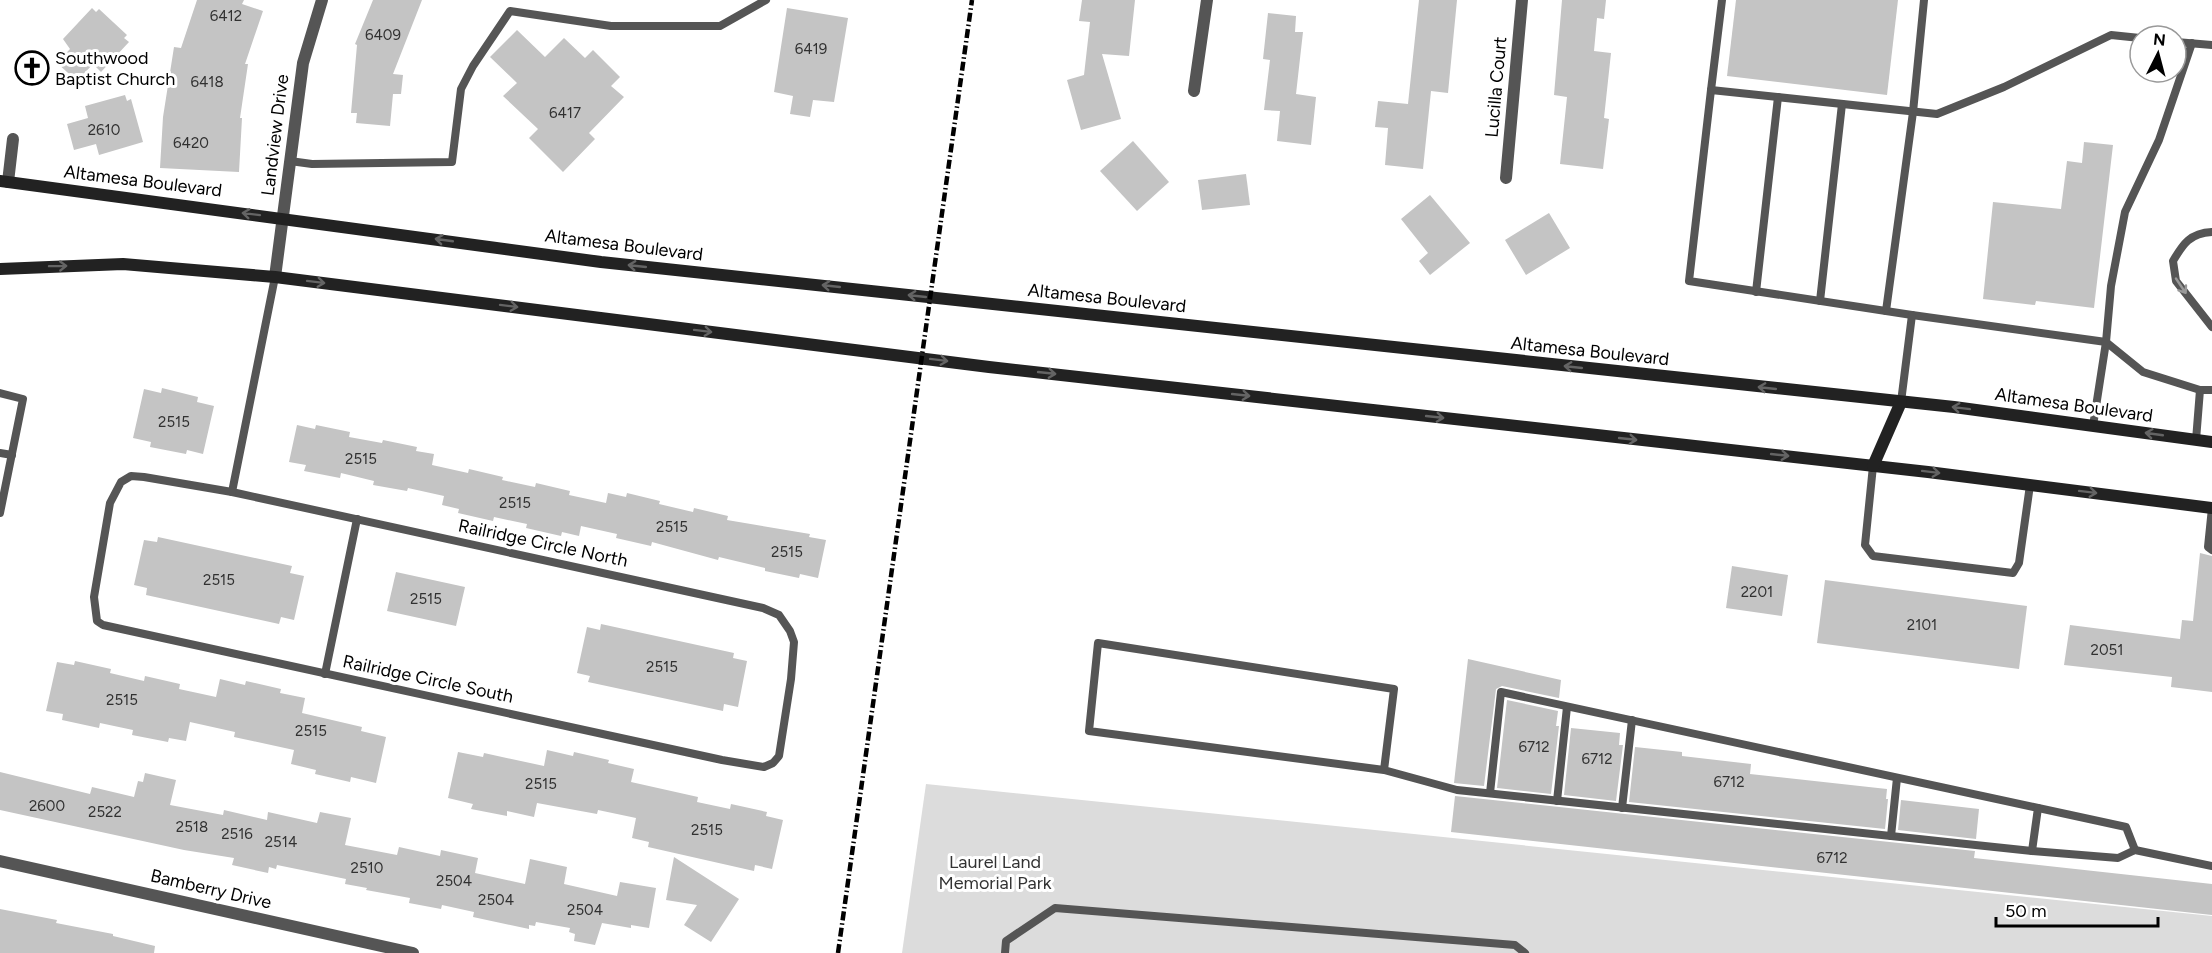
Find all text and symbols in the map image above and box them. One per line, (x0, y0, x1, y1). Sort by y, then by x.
house number: 6412 (210, 7, 242, 25)
north arrow (2128, 24, 2188, 84)
house number: 6409 (365, 26, 401, 44)
text: N (2152, 29, 2167, 50)
street label: Lucilla Court (1481, 35, 1511, 138)
house number: 6419 (795, 40, 827, 58)
place label: Southwood Baptist Church (55, 47, 175, 90)
church icon: Southwood Baptist Church (14, 50, 50, 86)
house number: 6418 (190, 73, 224, 91)
street label: Landview Drive (257, 73, 293, 197)
house number: 6417 (549, 104, 581, 122)
house number: 2610 (88, 121, 120, 139)
house number: 6420 (173, 134, 209, 152)
street label: Altamesa Boulevard (63, 160, 223, 202)
one-way arrow (241, 208, 261, 219)
street label: Altamesa Boulevard (544, 224, 704, 266)
one-way arrow (435, 235, 454, 246)
one-way arrow (48, 260, 68, 272)
one-way arrow (628, 260, 648, 271)
one-way arrow (305, 277, 325, 288)
one-way arrow (2175, 278, 2187, 294)
street label: Altamesa Boulevard (1027, 279, 1187, 317)
one-way arrow (822, 281, 842, 292)
one-way arrow (908, 290, 927, 301)
one-way arrow (499, 301, 518, 312)
one-way arrow (692, 325, 712, 336)
street label: Altamesa Boulevard (1510, 332, 1670, 370)
one-way arrow (928, 355, 948, 366)
one-way arrow (1563, 362, 1583, 373)
one-way arrow (1037, 368, 1056, 379)
one-way arrow (1757, 382, 1777, 393)
street label: Altamesa Boulevard (1994, 383, 2154, 427)
one-way arrow (1230, 390, 1250, 401)
one-way arrow (1951, 403, 1971, 414)
one-way arrow (1424, 412, 1444, 423)
house number: 2515 (158, 413, 190, 431)
one-way arrow (2145, 429, 2164, 440)
one-way arrow (1618, 433, 1638, 444)
house number: 2515 (345, 450, 377, 468)
one-way arrow (1769, 450, 1789, 461)
one-way arrow (1921, 467, 1941, 478)
one-way arrow (2078, 487, 2097, 498)
house number: 2515 (499, 494, 531, 512)
street label: Railridge Circle North (456, 514, 630, 572)
house number: 2515 (656, 518, 688, 536)
house number: 2515 (771, 543, 803, 561)
house number: 2515 (203, 571, 235, 589)
house number: 2201 (1741, 583, 1773, 601)
house number: 2515 (410, 590, 442, 608)
house number: 2101 (1907, 616, 1937, 634)
house number: 2051 (2091, 641, 2123, 659)
street label: Railridge Circle South (341, 650, 515, 708)
house number: 2515 (646, 658, 678, 676)
house number: 2515 (106, 691, 138, 709)
house number: 2515 (295, 722, 327, 740)
house number: 6712 (1518, 738, 1550, 756)
house number: 6712 (1581, 750, 1613, 768)
house number: 6712 (1713, 773, 1745, 791)
house number: 2515 (525, 775, 557, 793)
house number: 2600 (29, 797, 65, 815)
house number: 2522 (88, 803, 122, 821)
house number: 2518 (176, 818, 208, 836)
house number: 2515 (691, 821, 723, 839)
house number: 2516 (221, 825, 253, 843)
house number: 2514 (265, 833, 297, 851)
house number: 6712 (1816, 849, 1848, 867)
park label: Laurel Land Memorial Park (939, 851, 1052, 894)
house number: 2510 (351, 859, 383, 877)
street label: Bamberry Drive (148, 864, 274, 914)
house number: 2504 (436, 872, 472, 890)
scale bar (1996, 890, 2158, 928)
house number: 2504 (478, 891, 514, 909)
text: 50 m (2005, 900, 2047, 922)
house number: 2504 (567, 901, 603, 919)

